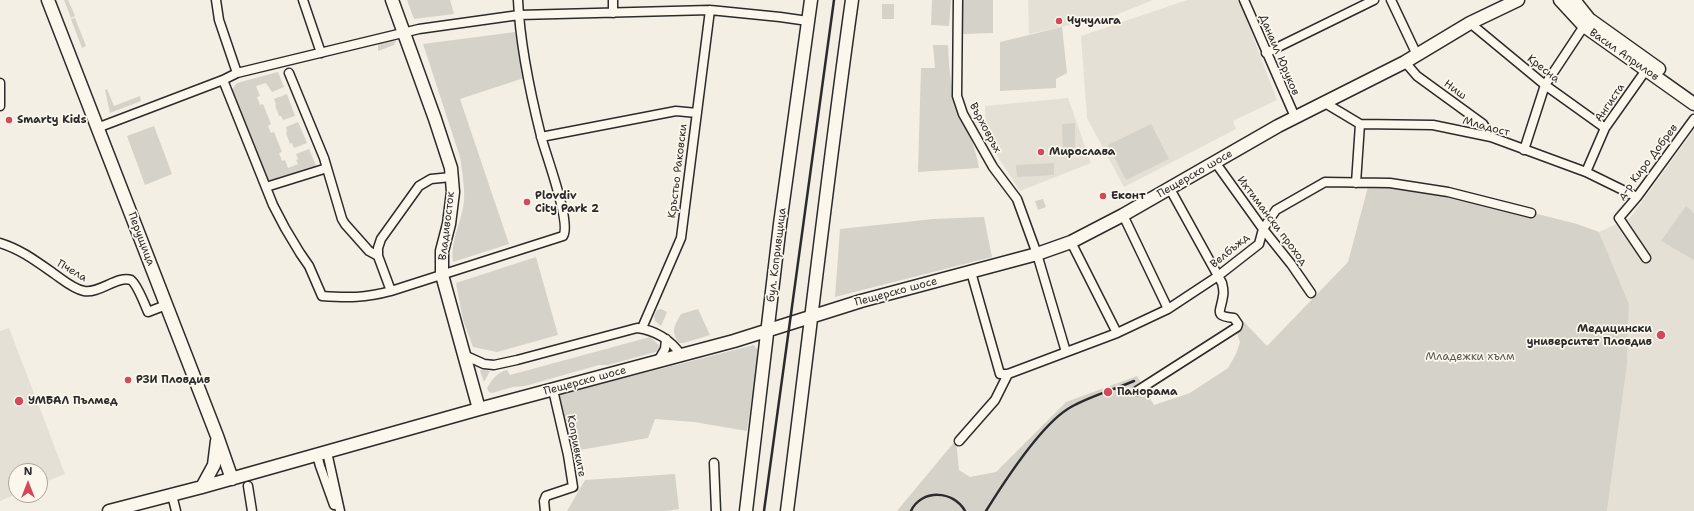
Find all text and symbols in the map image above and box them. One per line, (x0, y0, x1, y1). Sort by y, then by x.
street label: Данаил Юруков (1256, 13, 1302, 97)
place label: Чучулига (1067, 14, 1121, 28)
marker: Чучулига (1054, 16, 1064, 26)
street label: Васил Априлов (1587, 26, 1661, 84)
street label: Кресна (1524, 52, 1562, 86)
street label: Ниш (1441, 77, 1469, 103)
street label: Ангиста (1592, 81, 1628, 125)
street label: Върховръх (966, 101, 1004, 155)
place label: Smarty Kids (17, 113, 86, 127)
street label: Младост (1461, 114, 1511, 140)
marker: Smarty Kids (4, 115, 14, 125)
street label: д-р Киро Добрев (1615, 122, 1681, 202)
street label: Кръстьо Раковски (666, 123, 690, 219)
place label: Мирослава (1049, 145, 1115, 159)
marker: Мирослава (1036, 147, 1046, 157)
street label: Пещерско шосе (1155, 147, 1235, 201)
street label: Ихтимански проход (1234, 174, 1310, 268)
place label: Plovdiv City Park 2 (535, 189, 599, 215)
place label: Еконт (1111, 189, 1145, 203)
street label: Владивосток (436, 191, 458, 261)
marker: Еконт (1098, 191, 1108, 201)
marker: Plovdiv City Park 2 (522, 197, 532, 207)
street label: бул. Копривщица (765, 207, 789, 303)
street label: Перущица (125, 210, 157, 268)
street label: Велбъжд (1208, 231, 1252, 271)
street label: Пчела (55, 257, 89, 285)
street label: Пещерско шосе (853, 275, 939, 309)
place label: Медицински университет Пловдив (1527, 322, 1652, 348)
marker: Медицински университет Пловдив (1655, 329, 1667, 341)
park label: Младежки хълм (1426, 350, 1514, 364)
street label: Пещерско шосе (542, 364, 628, 398)
place label: РЗИ Пловдив (136, 373, 210, 387)
marker: РЗИ Пловдив (123, 375, 133, 385)
place label: Панорама (1117, 385, 1177, 399)
marker: Панорама (1102, 386, 1114, 398)
place label: УМБАЛ Пълмед (28, 394, 118, 408)
marker: УМБАЛ Пълмед (13, 395, 25, 407)
street label: Копривките (564, 414, 588, 478)
north arrow (8, 463, 48, 503)
text: N (24, 464, 32, 479)

